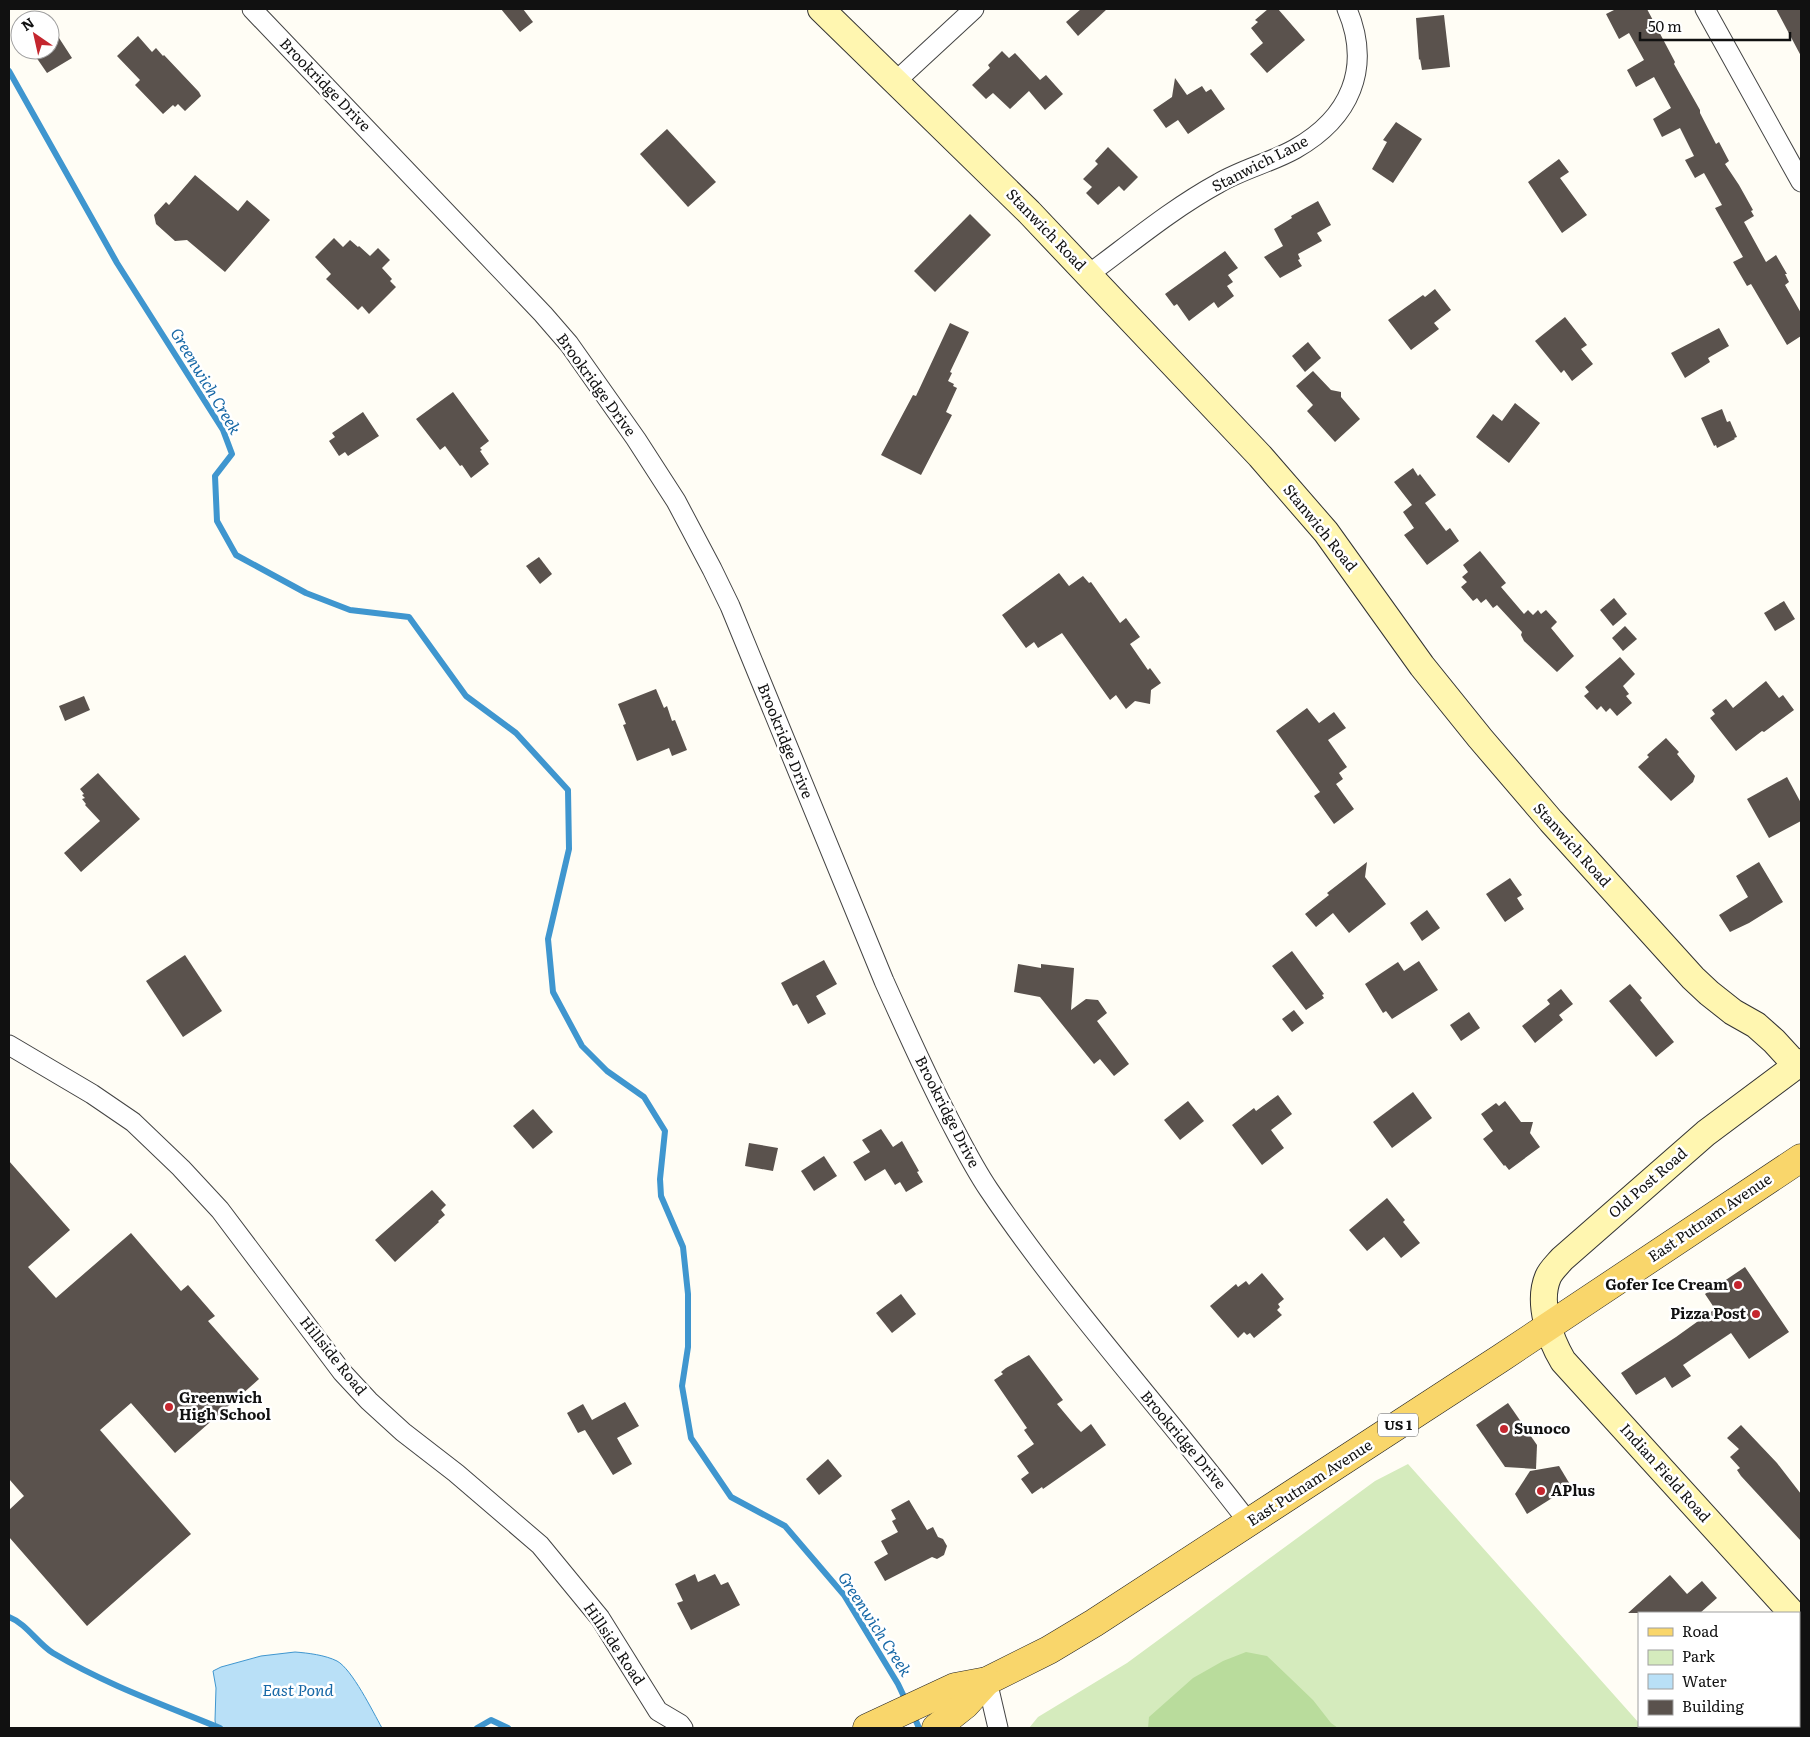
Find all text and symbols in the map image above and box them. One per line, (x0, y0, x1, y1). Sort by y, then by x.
north arrow (10, 10, 60, 60)
scale bar (1640, 10, 1790, 42)
text: N (17, 12, 38, 35)
text: 50 m (1648, 14, 1682, 37)
street label: Brookridge Drive (275, 32, 377, 136)
street label: Stanwich Lane (1207, 128, 1312, 197)
street label: Stanwich Road (1002, 183, 1092, 275)
water label: Greenwich Creek (166, 323, 248, 438)
street label: Brookridge Drive (552, 328, 643, 441)
street label: Stanwich Road (1279, 478, 1364, 576)
street label: Brookridge Drive (753, 679, 820, 802)
street label: Stanwich Road (1529, 797, 1617, 891)
street label: Brookridge Drive (910, 1051, 987, 1171)
street label: Old Post Road (1602, 1141, 1692, 1223)
street label: East Putnam Avenue (1643, 1167, 1776, 1267)
place label: Gofer Ice Cream (1605, 1272, 1728, 1295)
marker: Gofer Ice Cream (1732, 1279, 1744, 1291)
place label: Pizza Post (1670, 1301, 1746, 1324)
marker: Pizza Post (1750, 1308, 1762, 1320)
street label: Hillside Road (295, 1311, 373, 1399)
place label: Greenwich High School (179, 1385, 272, 1425)
street label: Brookridge Drive (1136, 1385, 1233, 1494)
marker: Greenwich High School (163, 1401, 175, 1413)
road number: US 1 (1378, 1414, 1418, 1436)
place label: Sunoco (1514, 1416, 1570, 1439)
street label: Indian Field Road (1615, 1417, 1717, 1527)
marker: Sunoco (1498, 1423, 1510, 1435)
street label: East Putnam Avenue (1242, 1432, 1376, 1531)
place label: APlus (1551, 1478, 1596, 1501)
marker: APlus (1535, 1485, 1547, 1497)
water label: Greenwich Creek (833, 1566, 919, 1681)
street label: Hillside Road (579, 1597, 652, 1689)
legend (1638, 1612, 1800, 1727)
text: Road (1682, 1619, 1718, 1642)
text: Park (1682, 1644, 1716, 1667)
text: Water (1682, 1669, 1727, 1692)
water label: East Pond (262, 1677, 335, 1701)
text: Building (1682, 1694, 1744, 1717)

